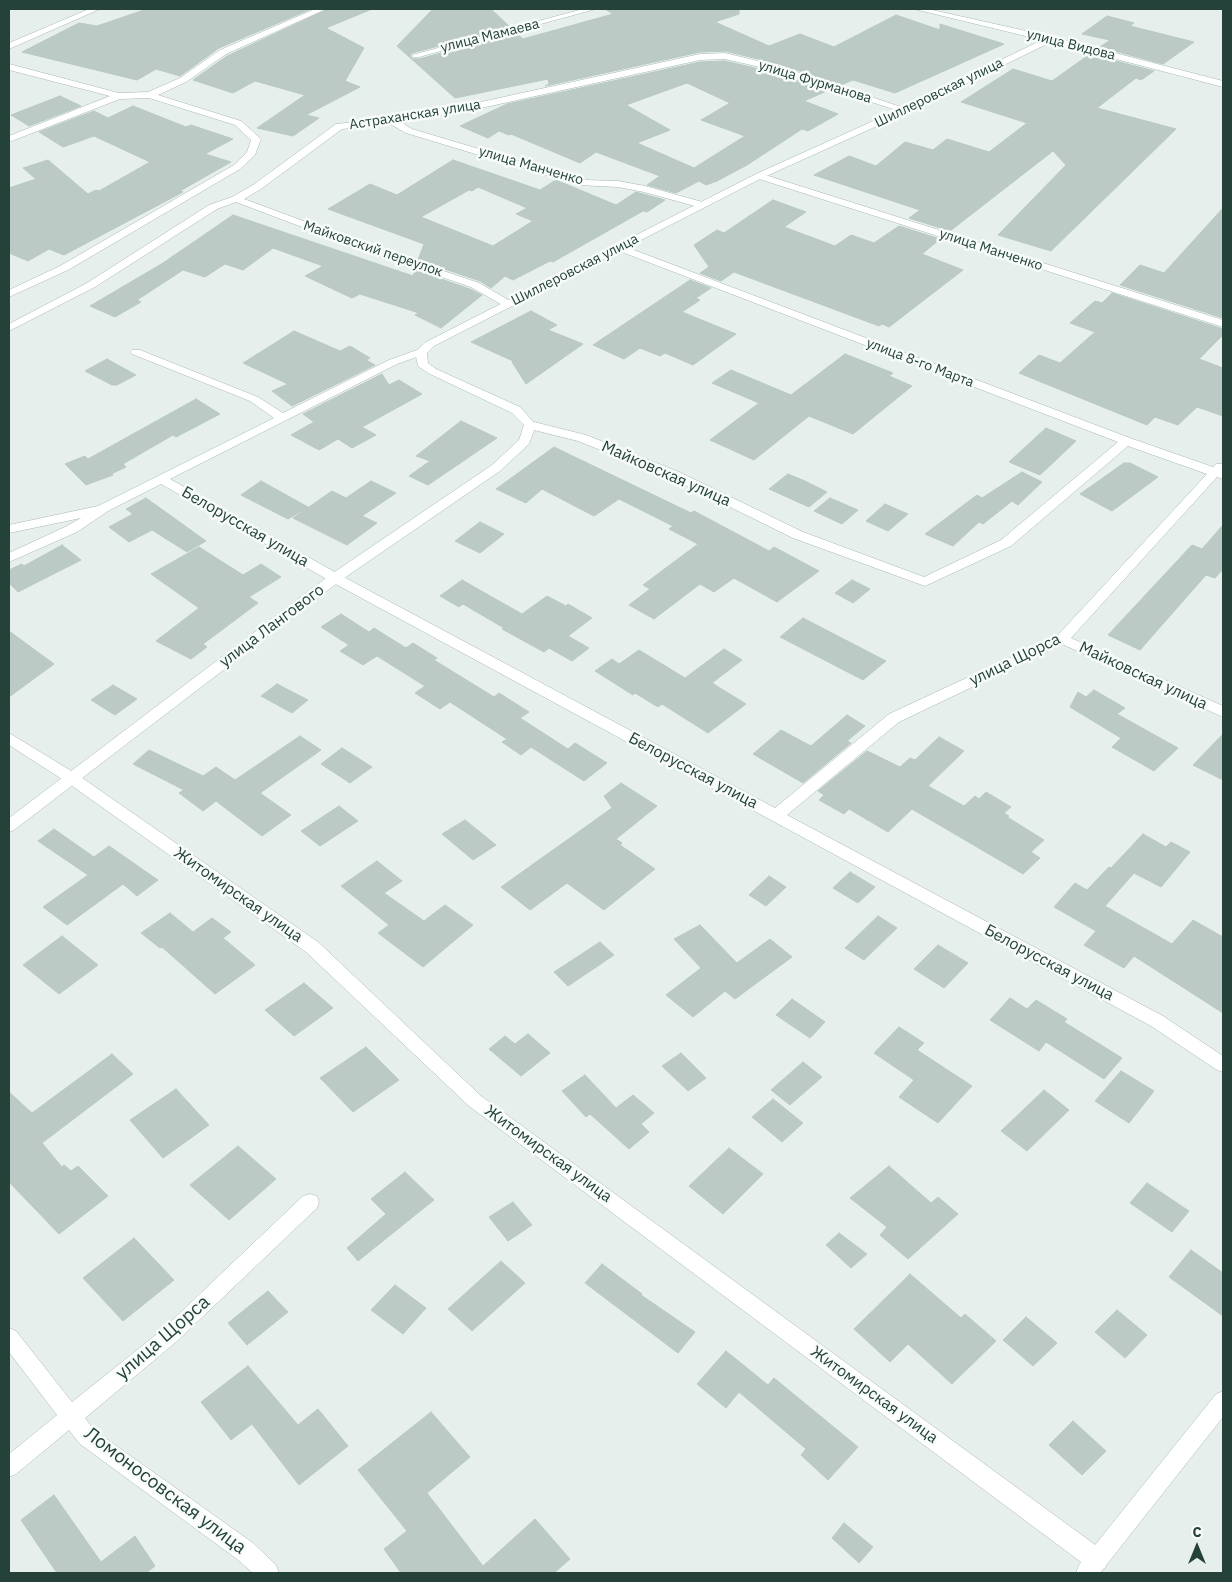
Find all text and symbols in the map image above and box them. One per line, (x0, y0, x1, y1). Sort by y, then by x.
street label: улица Мамаева (439, 16, 541, 56)
street label: улица Видова (1025, 26, 1117, 64)
street label: Шиллеровская улица (872, 55, 1006, 131)
street label: улица Фурманова (756, 57, 874, 107)
street label: Астраханская улица (348, 96, 482, 134)
street label: улица Манченко (477, 143, 585, 189)
street label: Майковский переулок (301, 217, 445, 281)
street label: улица Манченко (937, 225, 1045, 275)
street label: Шиллеровская улица (509, 231, 641, 309)
street label: улица 8-го Марта (864, 335, 976, 391)
street label: Майковская улица (598, 437, 734, 511)
street label: Белорусская улица (178, 483, 312, 571)
street label: улица Лангового (216, 580, 328, 672)
street label: улица Щорса (966, 630, 1064, 690)
street label: Майковская улица (1076, 638, 1210, 714)
street label: Белорусская улица (625, 729, 761, 813)
street label: Житомирская улица (170, 843, 306, 947)
street label: Белорусская улица (981, 921, 1117, 1005)
street label: Житомирская улица (481, 1101, 615, 1207)
street label: улица Щорса (111, 1291, 215, 1385)
street label: Житомирская улица (807, 1342, 941, 1448)
street label: Ломоносовская улица (79, 1423, 251, 1559)
north arrow (1172, 1522, 1222, 1572)
text: С (1192, 1523, 1202, 1541)

